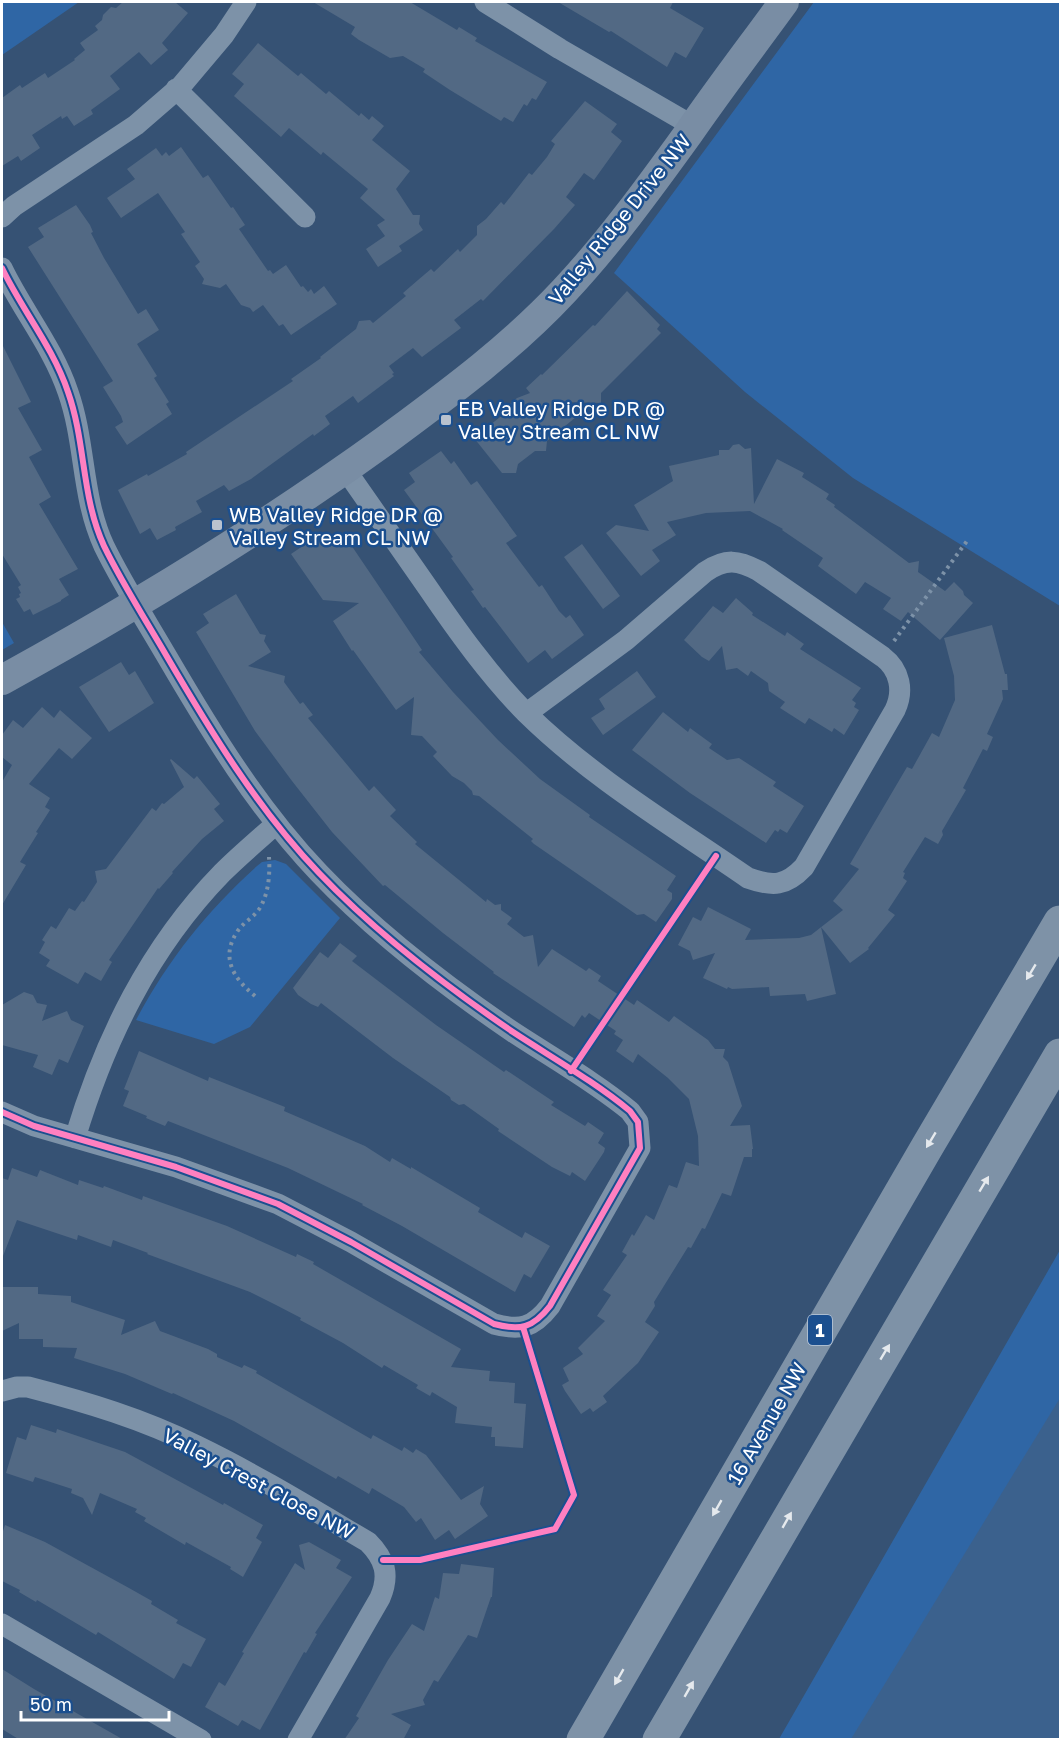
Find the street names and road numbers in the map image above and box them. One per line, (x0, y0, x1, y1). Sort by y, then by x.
street label: Valley Ridge Drive NW (543, 129, 695, 309)
road number: 1 (808, 1315, 832, 1345)
street label: 16 Avenue NW (721, 1358, 811, 1488)
street label: Valley Crest Close NW (159, 1422, 359, 1544)

